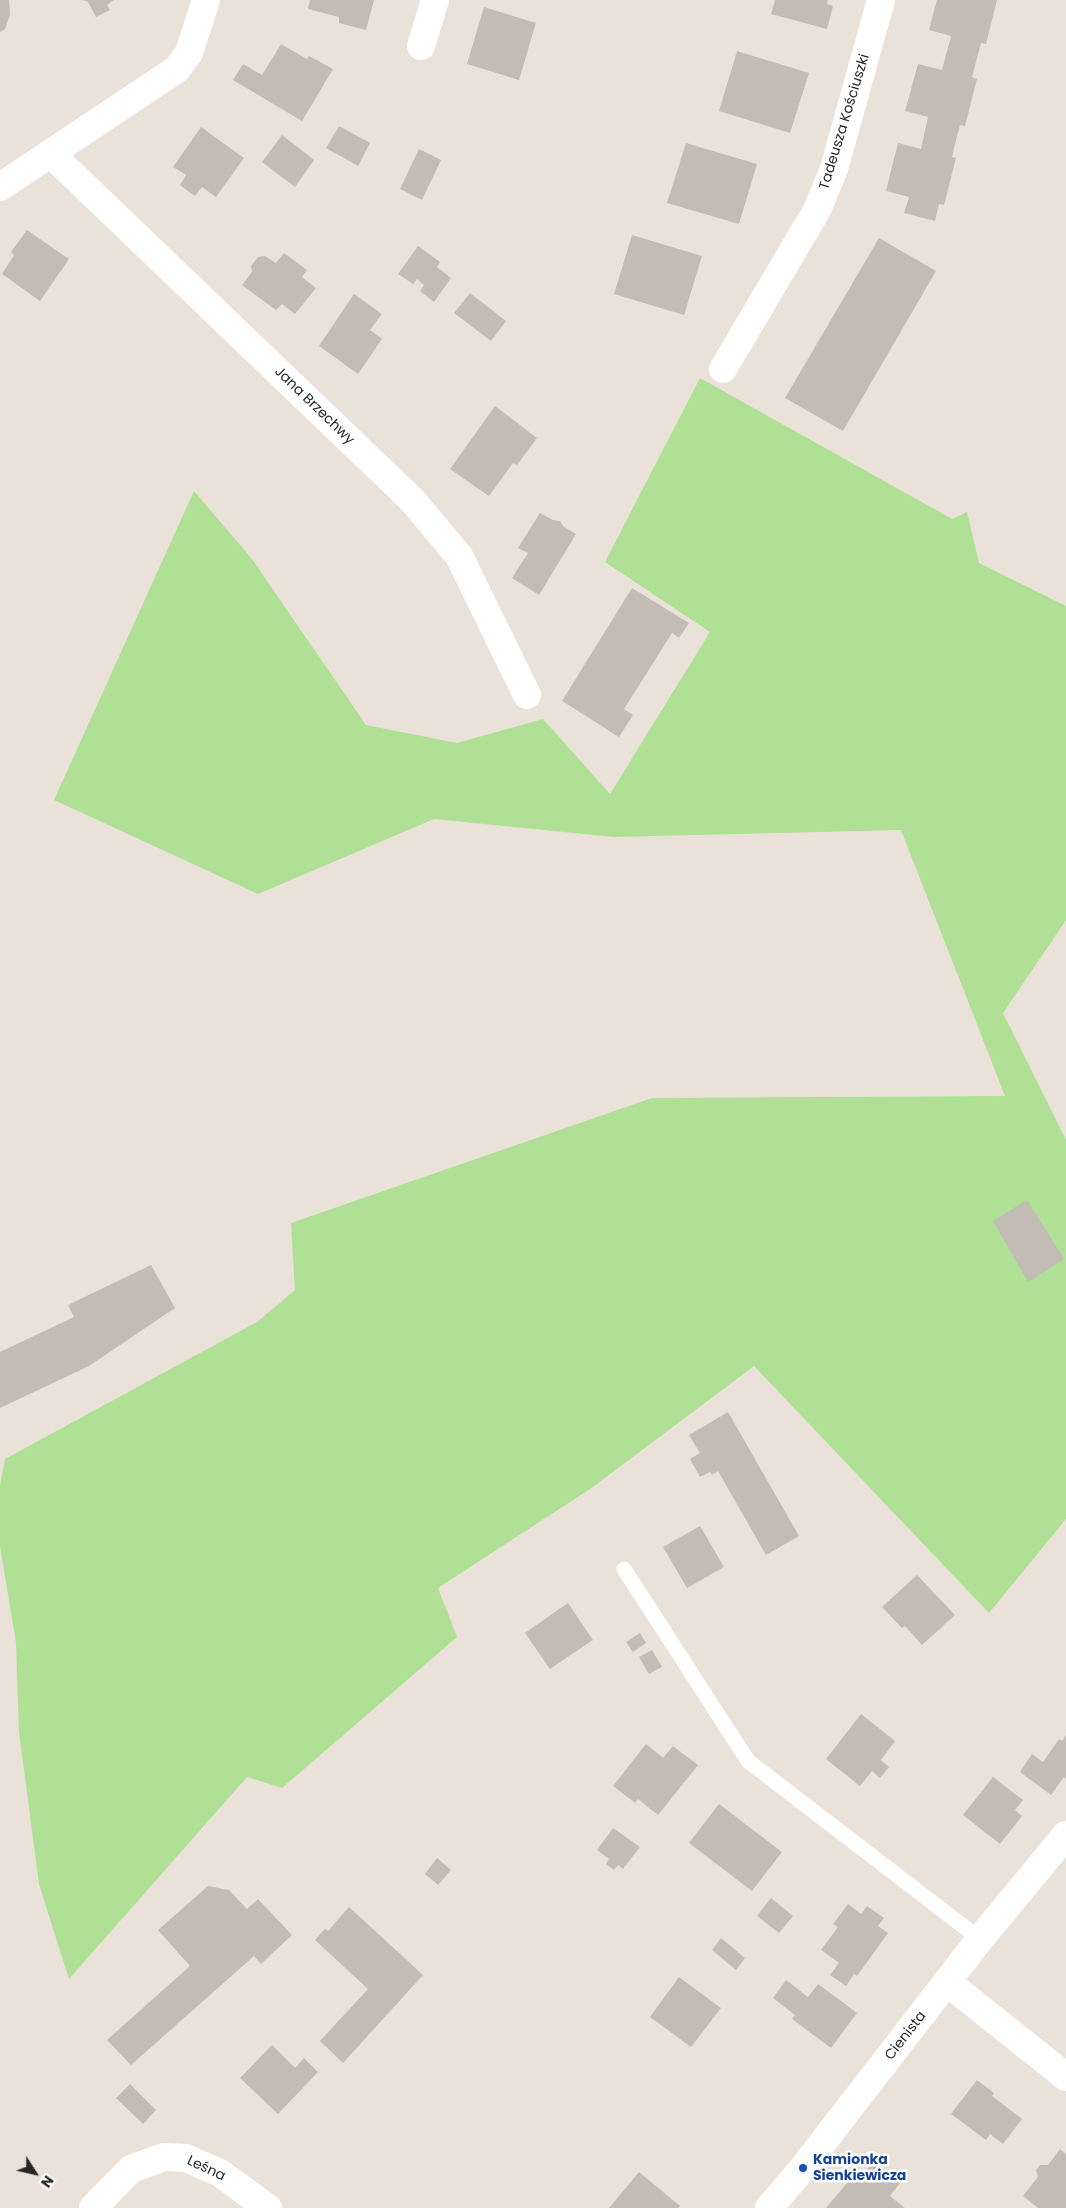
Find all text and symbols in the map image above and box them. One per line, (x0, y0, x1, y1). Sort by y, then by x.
street label: Tadeusza Kościuszki (816, 52, 874, 192)
street label: Jana Brzechwy (271, 364, 357, 448)
street label: Cienista (882, 2008, 930, 2064)
north arrow (10, 2148, 60, 2198)
place label: Kamionka Sienkiewicza (813, 2152, 906, 2184)
street label: Leśna (184, 2153, 228, 2185)
marker: Kamionka Sienkiewicza (797, 2162, 809, 2174)
text: N (36, 2172, 58, 2192)

